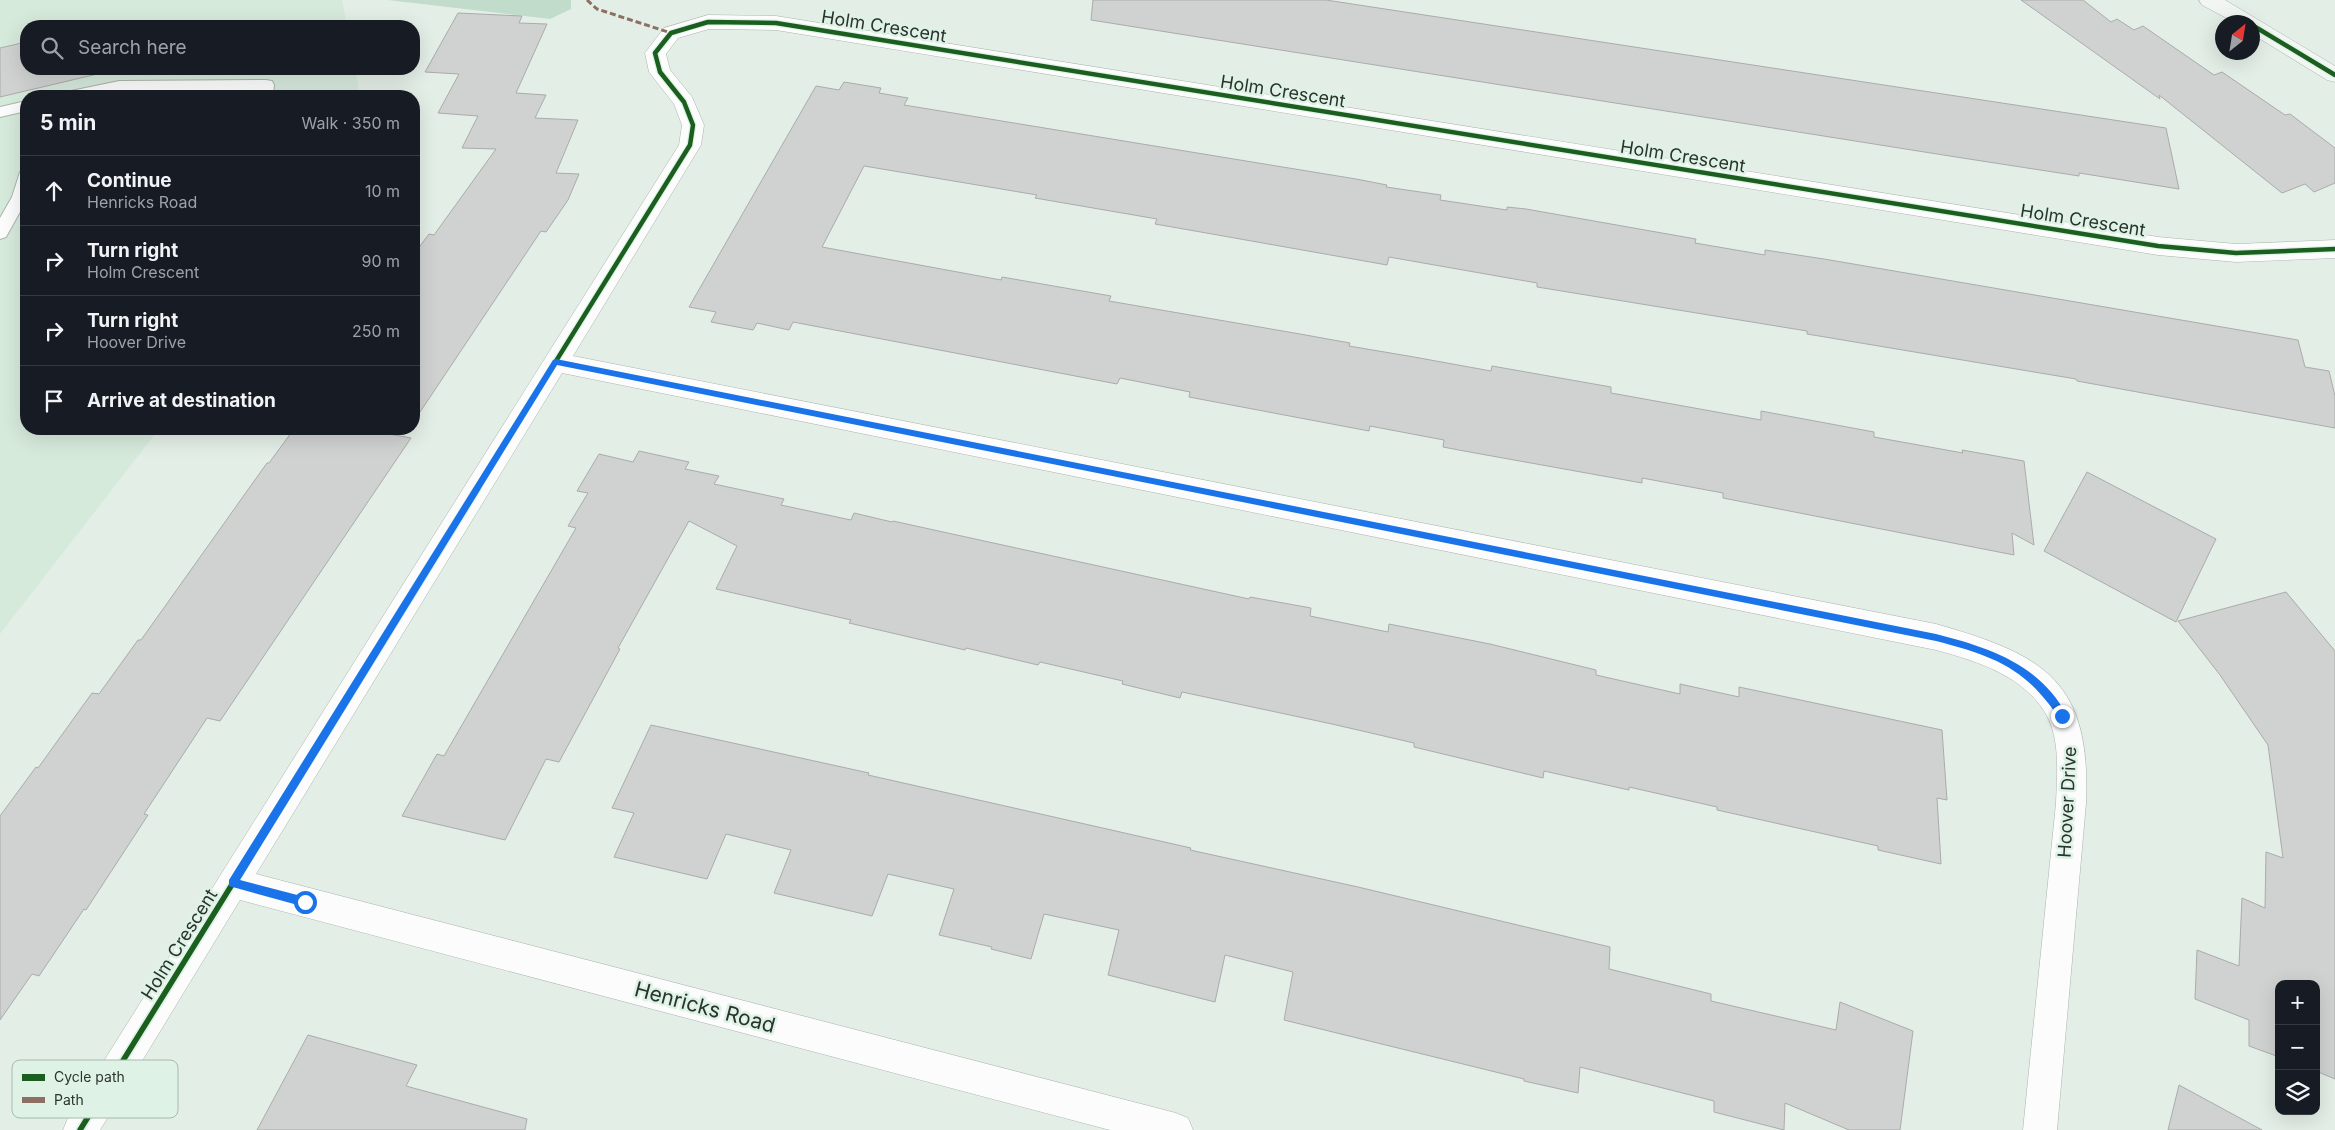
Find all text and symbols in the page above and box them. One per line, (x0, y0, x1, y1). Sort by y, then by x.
street label: Holm Crescent (820, 6, 948, 46)
north arrow (2215, 15, 2260, 60)
search box (20, 20, 420, 75)
icon: search (38, 34, 66, 62)
text: Search here (78, 36, 187, 59)
street label: Holm Crescent (1219, 71, 1347, 111)
text: 5 min (40, 110, 96, 135)
text: Walk · 350 m (302, 113, 400, 133)
street label: Holm Crescent (1619, 136, 1747, 176)
text: Continue (87, 169, 172, 192)
icon: ahead (40, 177, 68, 205)
text: 10 m (365, 181, 400, 201)
text: Henricks Road (87, 192, 197, 212)
street label: Holm Crescent (2019, 200, 2147, 240)
text: Turn right (87, 239, 178, 262)
icon: right (40, 247, 68, 275)
text: 90 m (361, 251, 400, 271)
text: Holm Crescent (87, 262, 199, 282)
text: Turn right (87, 309, 178, 332)
icon: right (40, 317, 68, 345)
text: 250 m (352, 321, 400, 341)
text: Hoover Drive (87, 332, 186, 352)
icon: arrive (40, 387, 68, 415)
text: Arrive at destination (87, 389, 276, 412)
route end (2051, 705, 2074, 728)
street label: Hoover Drive (2054, 746, 2080, 858)
street label: Holm Crescent (137, 885, 221, 1003)
route start (294, 891, 317, 914)
street label: Henricks Road (632, 976, 778, 1038)
map controls (2275, 980, 2320, 1115)
button: + (2275, 980, 2320, 1025)
button: − (2275, 1025, 2320, 1070)
legend (12, 1060, 178, 1118)
text: Cycle path (54, 1068, 125, 1085)
button: layers (2275, 1070, 2320, 1115)
text: Path (54, 1091, 84, 1108)

